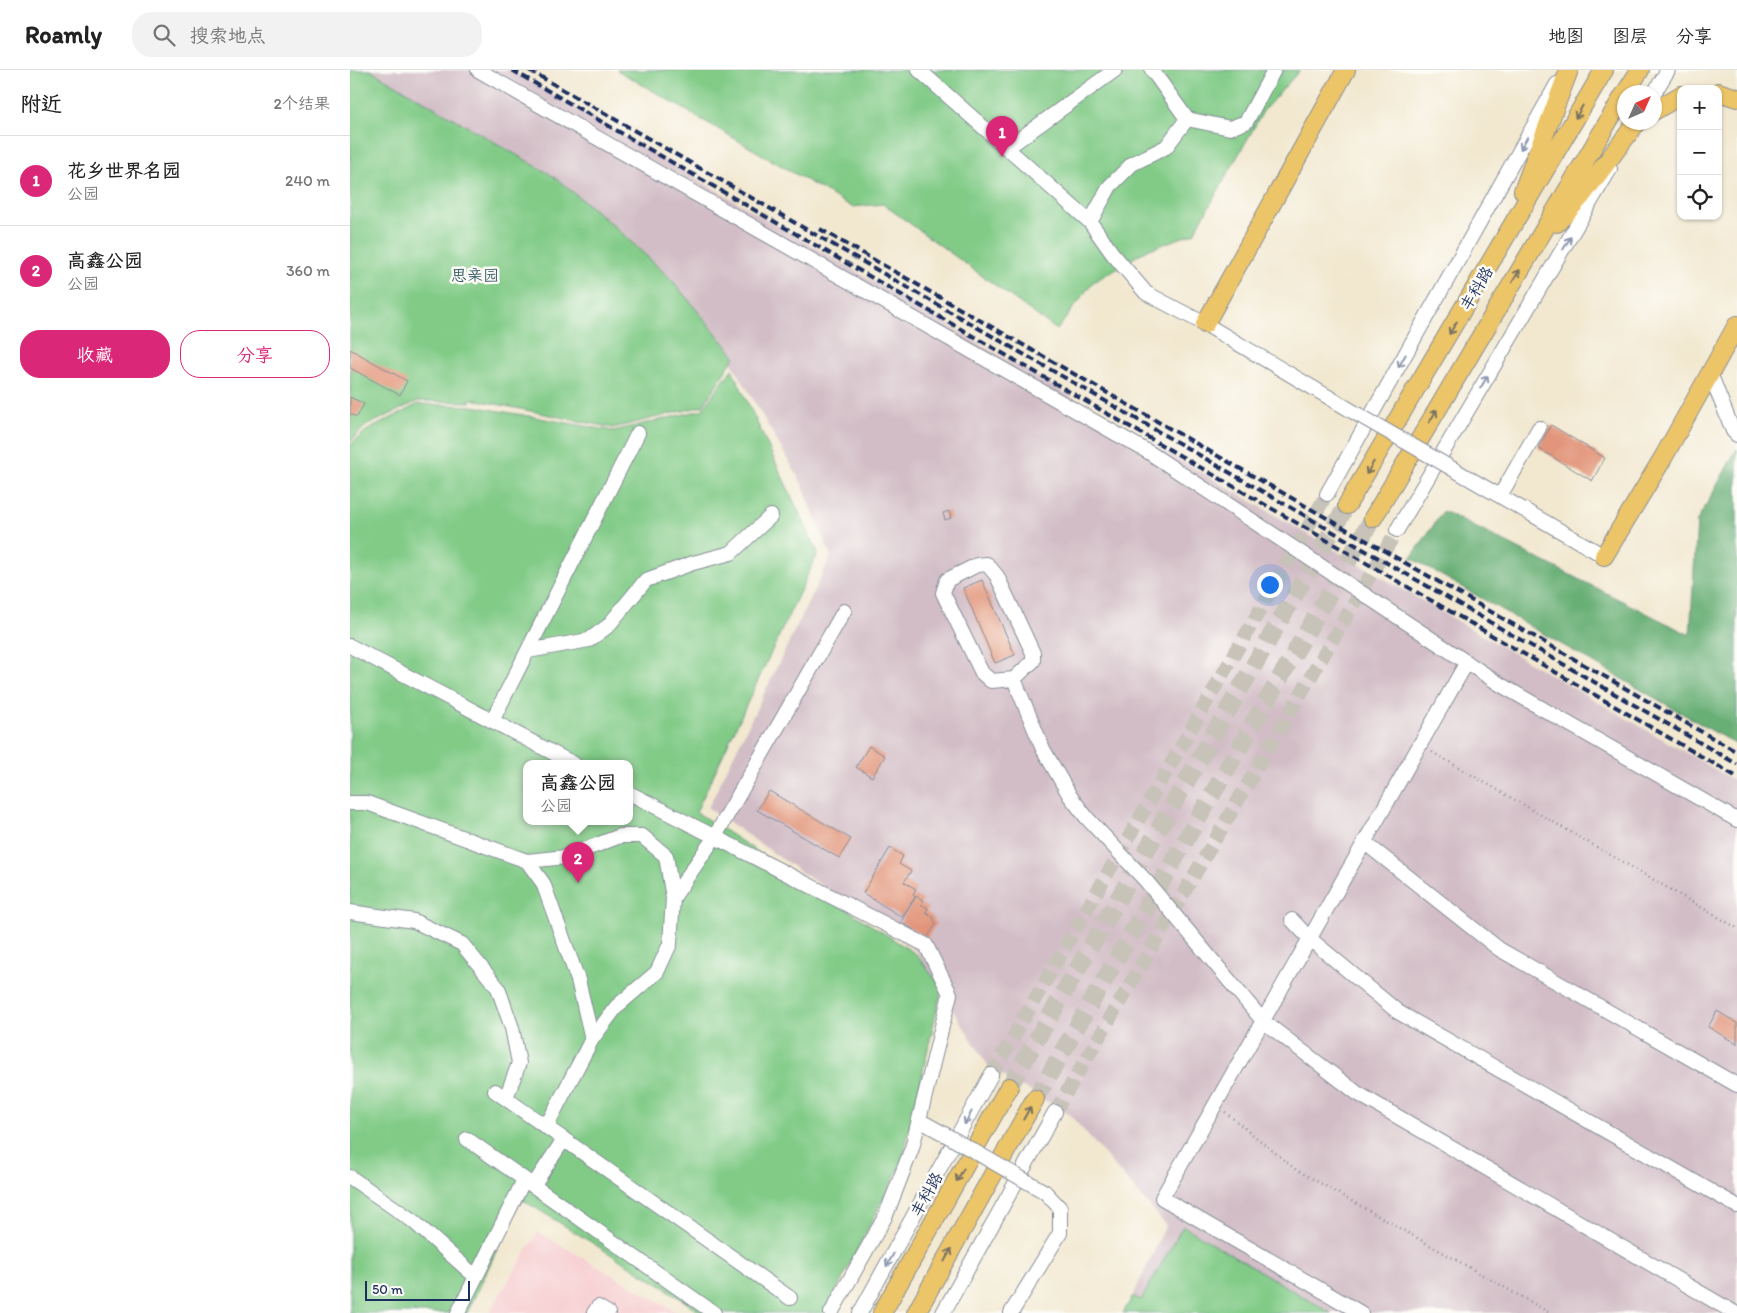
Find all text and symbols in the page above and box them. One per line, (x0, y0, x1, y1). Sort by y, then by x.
search box (132, 12, 482, 57)
text: Roamly (25, 20, 102, 49)
icon: search (150, 21, 178, 49)
text: 搜索地点 (190, 24, 266, 47)
text: 地图 (1548, 25, 1584, 47)
text: 图层 (1612, 25, 1648, 47)
text: 分享 (1676, 25, 1712, 47)
north arrow (1617, 85, 1662, 130)
map controls (1677, 85, 1722, 220)
button: + (1677, 85, 1722, 130)
text: 附近 (20, 91, 62, 116)
text: 2个结果 (274, 94, 330, 113)
one-way arrow (1574, 105, 1584, 120)
pin: 1 (986, 116, 1018, 157)
button: − (1677, 130, 1722, 175)
one-way arrow (1519, 135, 1528, 150)
text: 花乡世界名园 (67, 159, 181, 182)
text: 1 (32, 171, 40, 190)
text: 240 m (285, 171, 330, 190)
button: locate (1677, 175, 1722, 220)
text: 公园 (67, 184, 99, 203)
one-way arrow (1562, 236, 1572, 250)
text: 高鑫公园 (67, 249, 143, 272)
text: 2 (32, 261, 40, 280)
text: 360 m (286, 261, 330, 280)
street label: 丰科路 (1456, 263, 1497, 314)
park label: 思亲园 (451, 266, 499, 285)
one-way arrow (1512, 270, 1522, 284)
text: 公园 (67, 274, 99, 293)
one-way arrow (1447, 320, 1457, 334)
button: 收藏 (20, 330, 170, 378)
button: 分享 (180, 330, 330, 378)
one-way arrow (1397, 354, 1407, 369)
one-way arrow (1480, 376, 1490, 390)
one-way arrow (1429, 410, 1439, 424)
one-way arrow (1364, 460, 1374, 474)
your location (1257, 572, 1283, 598)
popup (523, 760, 633, 825)
text: 高鑫公园 (540, 771, 616, 794)
text: 公园 (540, 796, 572, 815)
pin: 2 (562, 842, 594, 883)
one-way arrow (1023, 1106, 1032, 1121)
one-way arrow (963, 1110, 973, 1125)
one-way arrow (954, 1168, 964, 1182)
street label: 丰科路 (906, 1169, 946, 1220)
one-way arrow (944, 1248, 953, 1263)
one-way arrow (884, 1252, 894, 1267)
scale bar (365, 1278, 470, 1301)
text: 50 m (372, 1281, 403, 1298)

